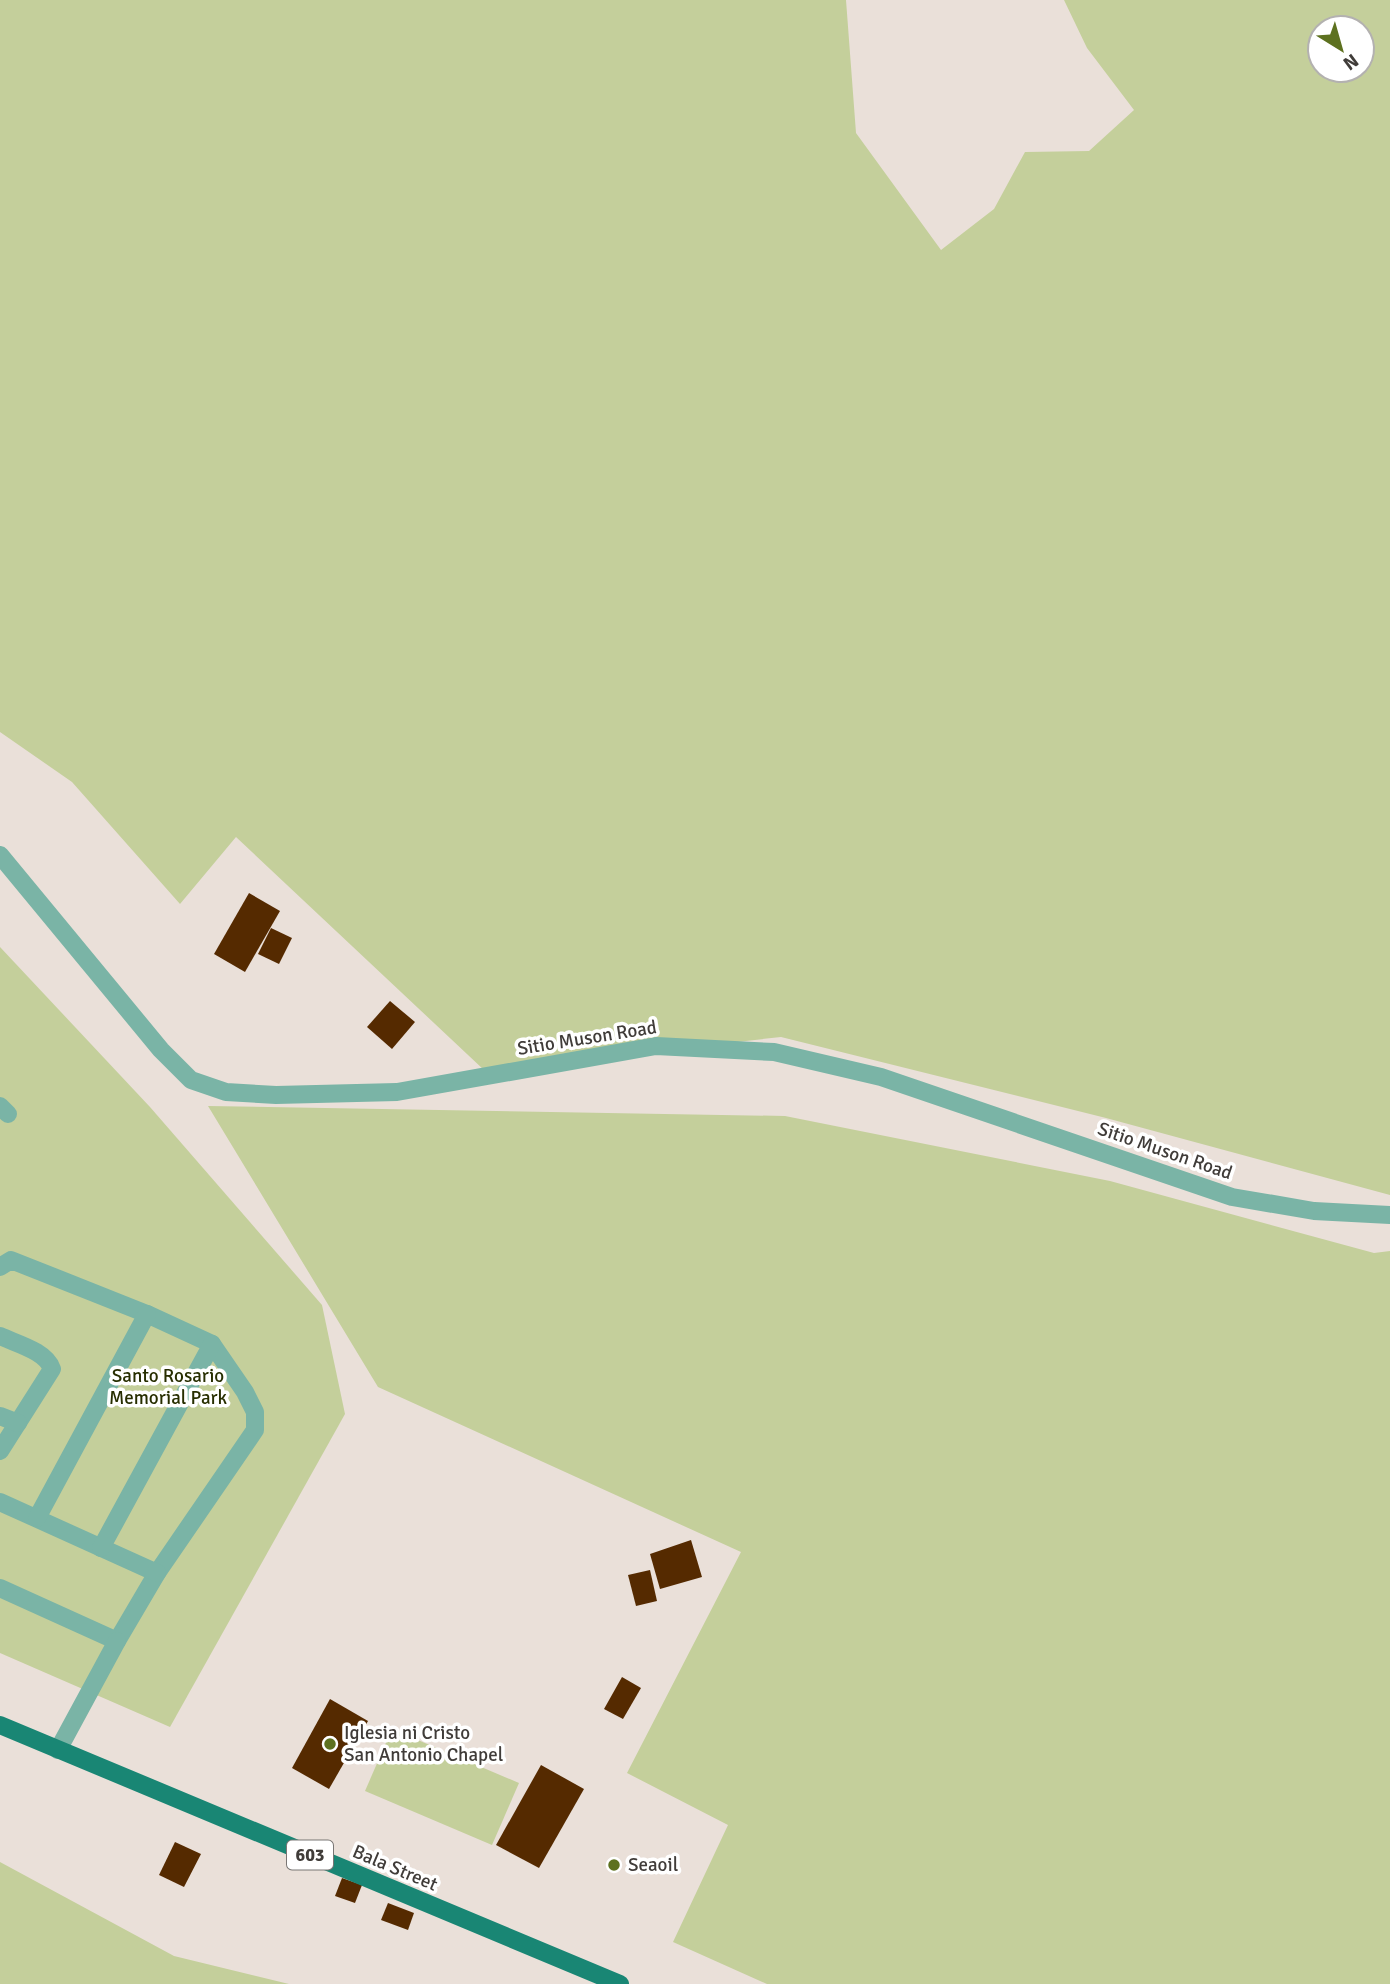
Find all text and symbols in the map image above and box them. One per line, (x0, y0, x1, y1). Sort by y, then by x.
north arrow (1306, 14, 1376, 84)
text: N (1338, 48, 1363, 75)
street label: Sitio Muson Road (516, 1015, 658, 1061)
street label: Sitio Muson Road (1095, 1117, 1235, 1185)
park label: Santo Rosario Memorial Park (109, 1364, 228, 1410)
place label: Iglesia ni Cristo San Antonio Chapel (344, 1721, 503, 1767)
marker: Iglesia ni Cristo San Antonio Chapel (322, 1736, 338, 1752)
street label: Bala Street (349, 1839, 441, 1897)
road number: 603 (287, 1840, 333, 1870)
place label: Seaoil (628, 1853, 678, 1877)
marker: Seaoil (606, 1857, 622, 1873)

